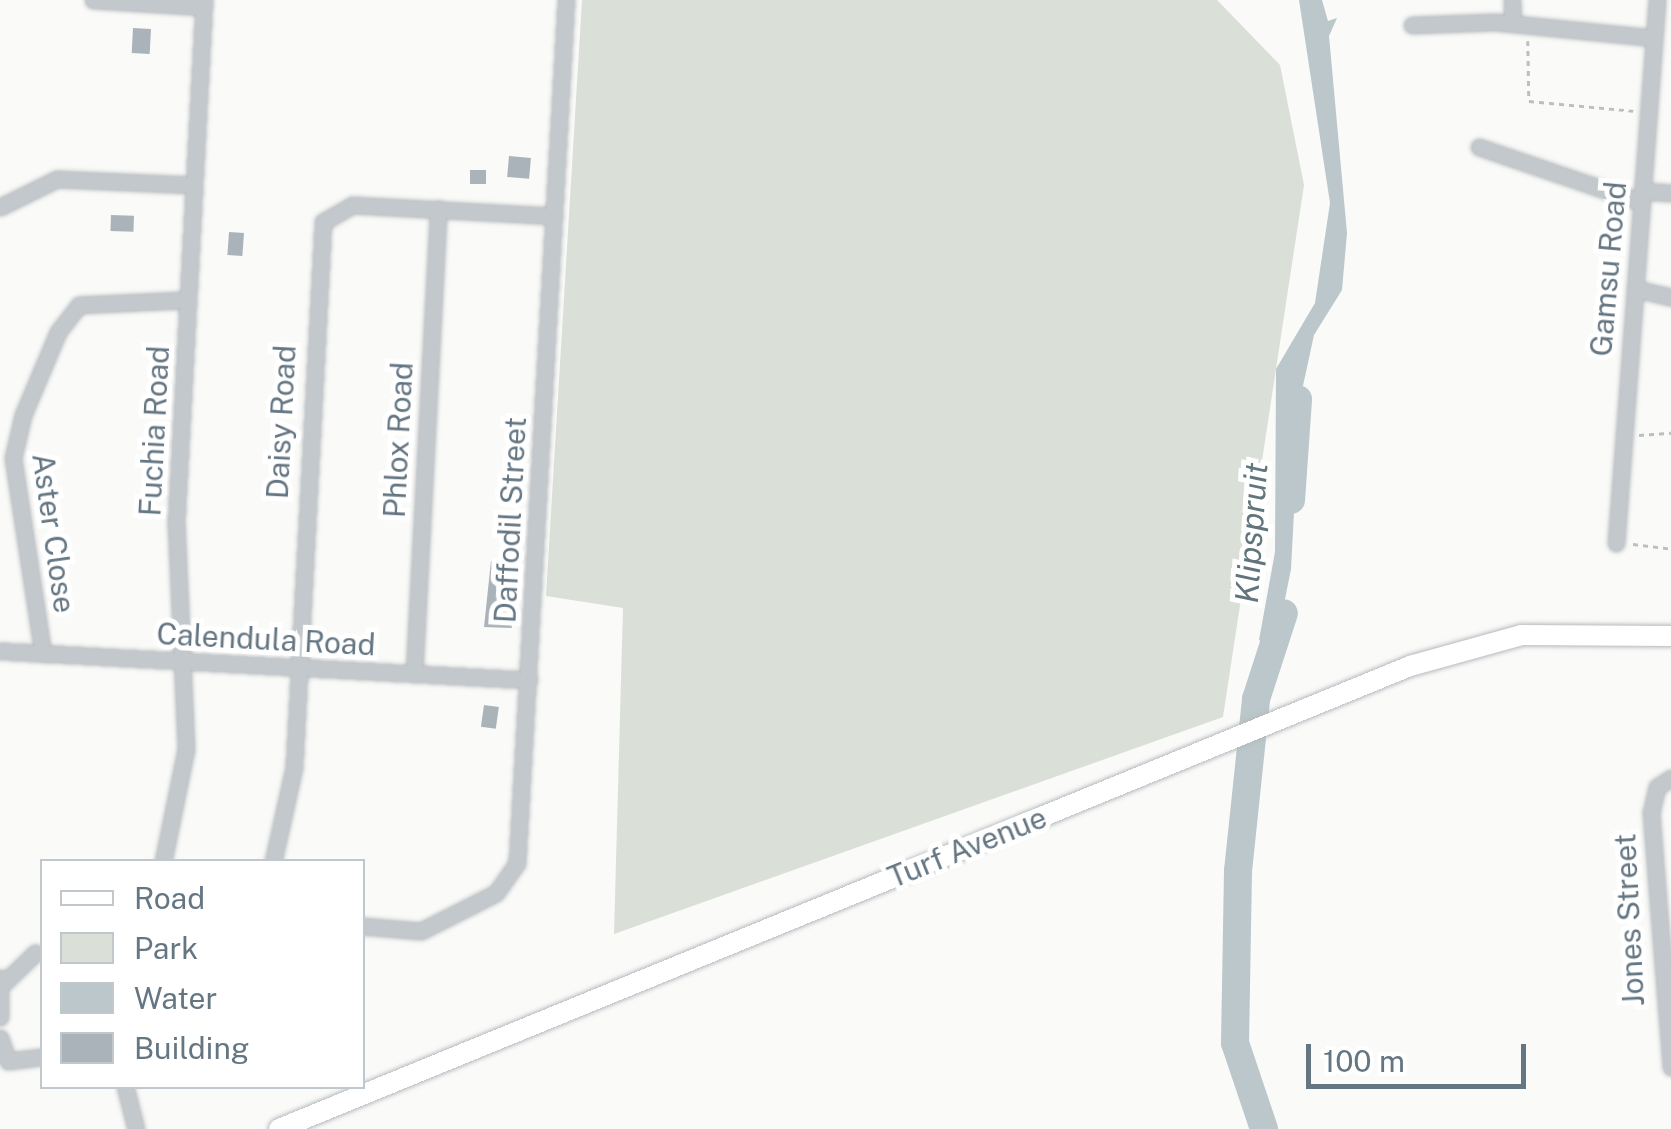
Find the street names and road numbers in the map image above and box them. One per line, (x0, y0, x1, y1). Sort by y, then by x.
street label: Gamsu Road (1582, 180, 1634, 358)
street label: Daisy Road (259, 344, 303, 500)
street label: Fuchia Road (132, 345, 176, 517)
street label: Phlox Road (376, 361, 420, 519)
street label: Daffodil Street (487, 416, 533, 624)
street label: Aster Close (25, 451, 83, 615)
street label: Calendula Road (156, 615, 376, 663)
street label: Turf Avenue (882, 799, 1052, 895)
street label: Jones Street (1606, 833, 1652, 1007)

